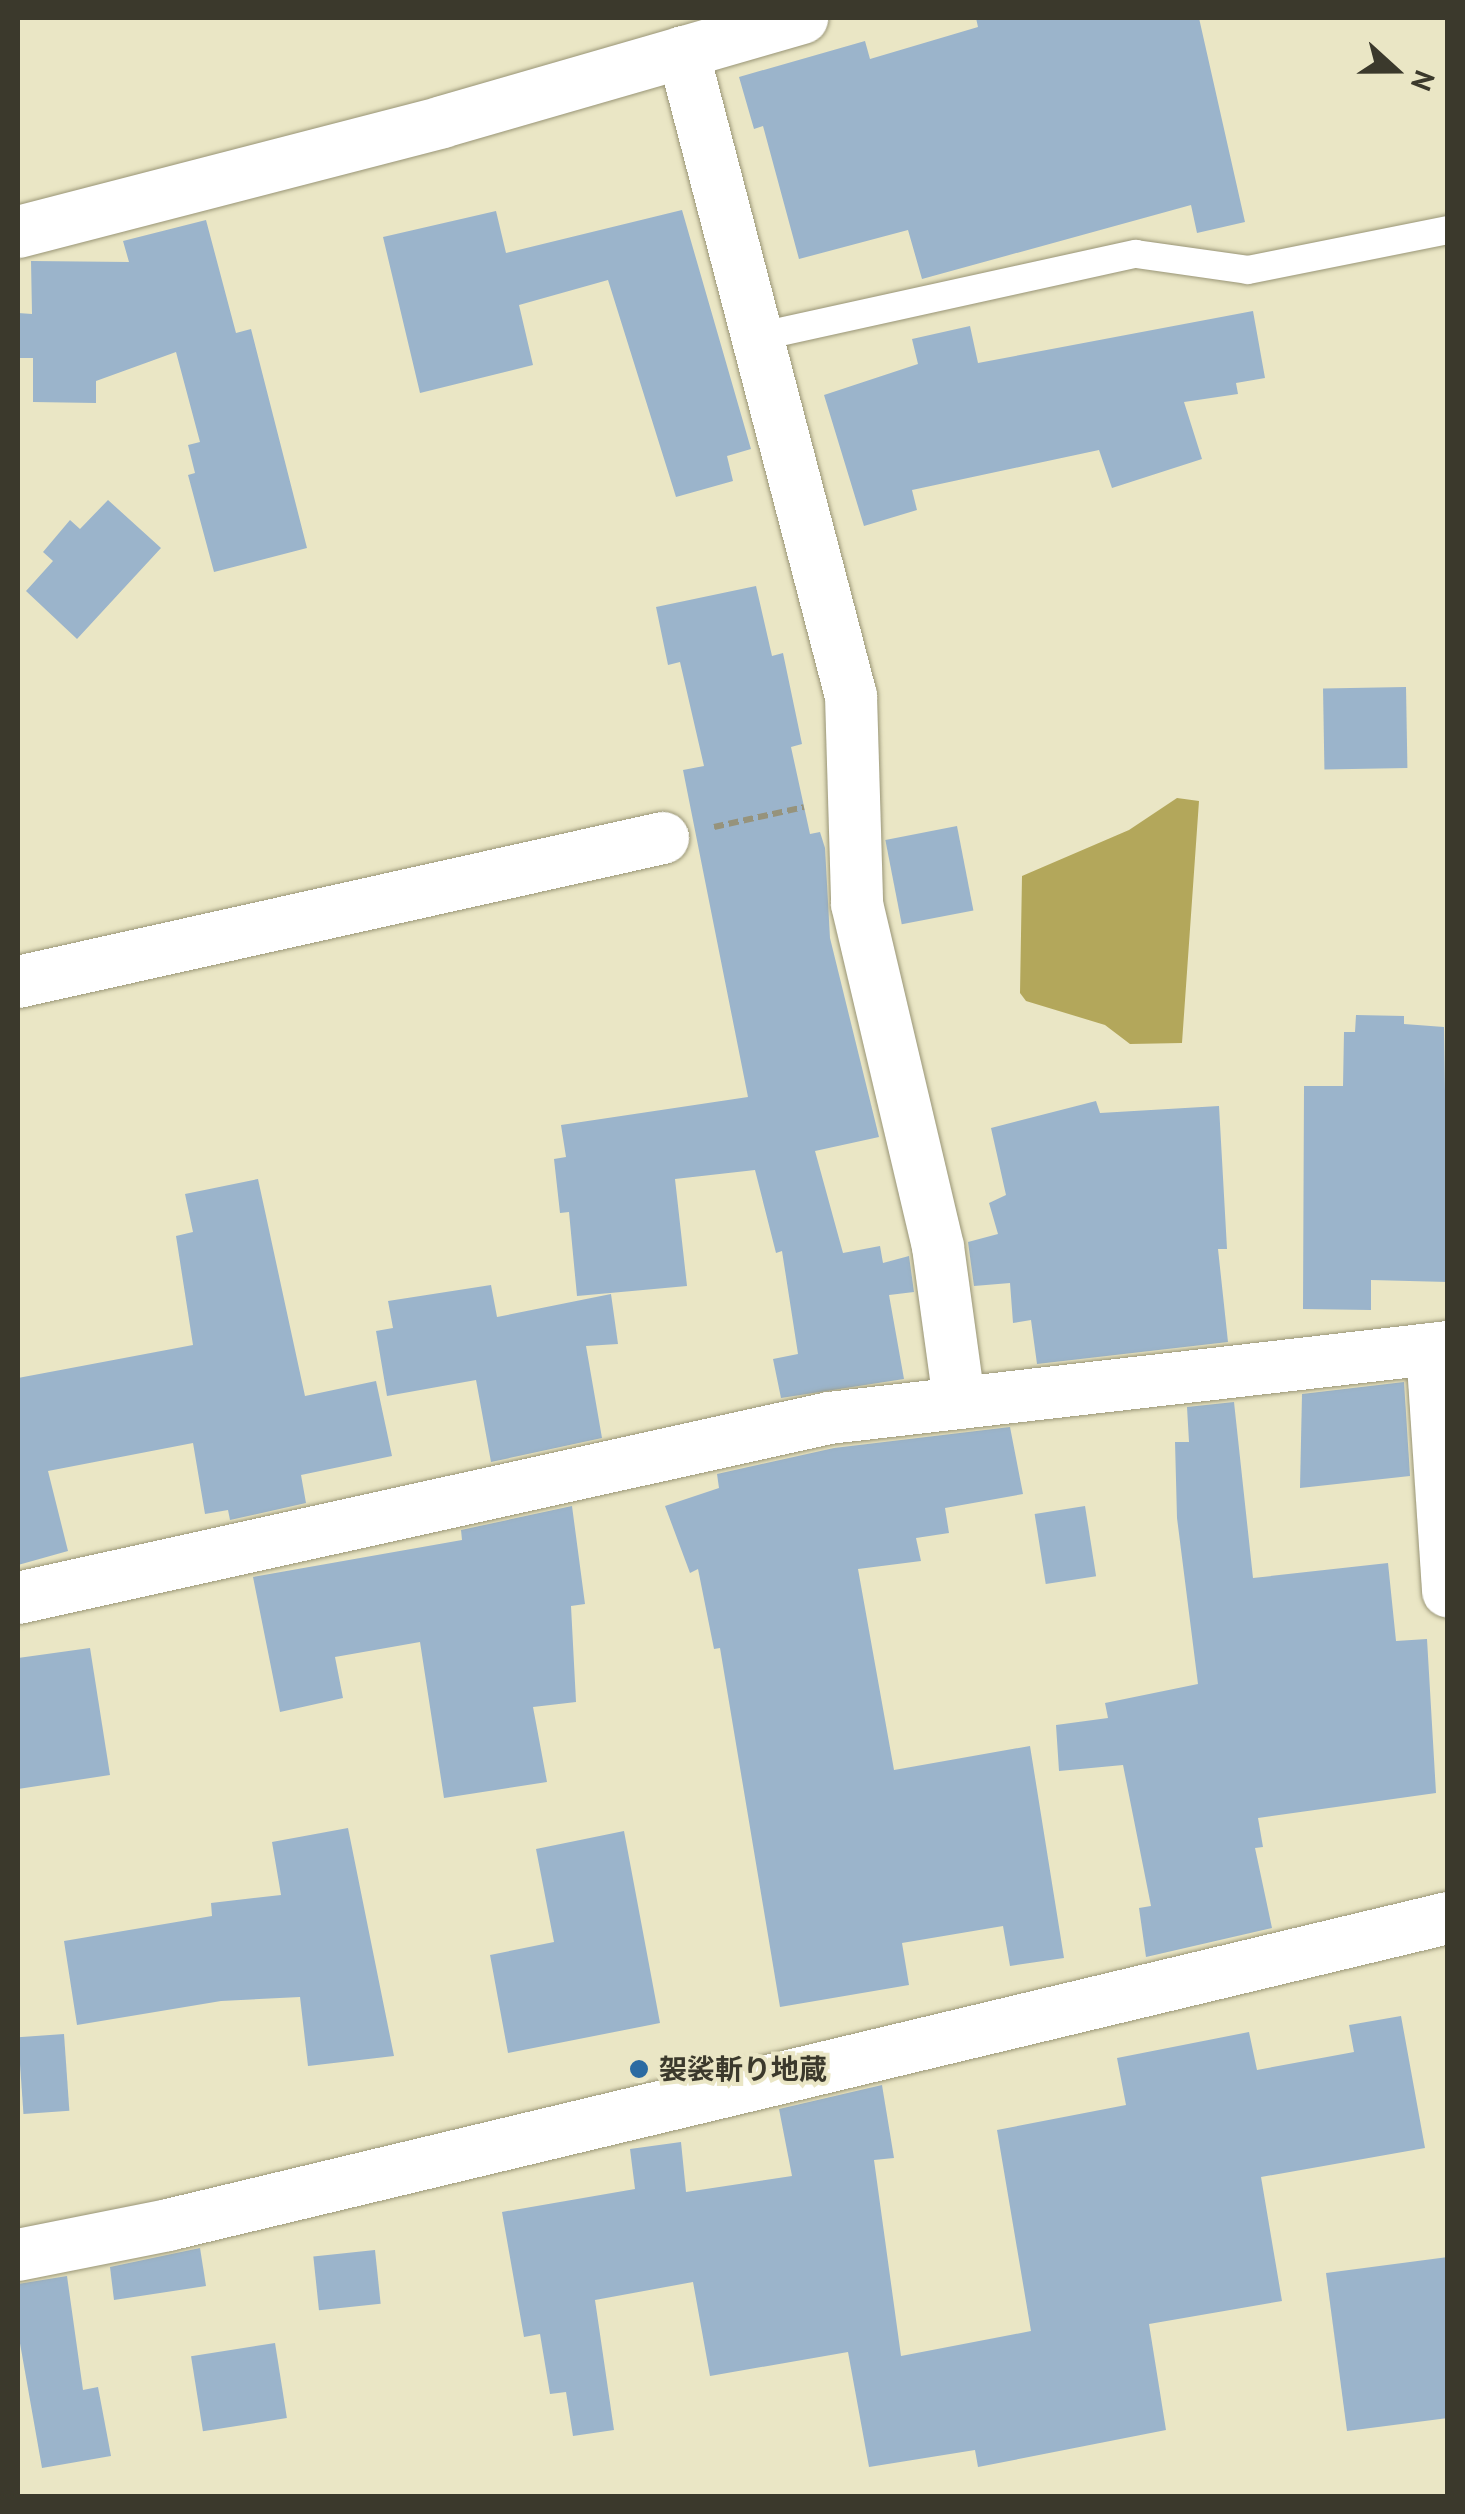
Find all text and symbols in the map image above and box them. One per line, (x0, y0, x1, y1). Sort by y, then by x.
north arrow (1345, 20, 1445, 120)
text: N (1403, 66, 1444, 96)
place label: 袈裟斬り地蔵 (659, 2052, 827, 2086)
marker: 袈裟斬り地蔵 (628, 2058, 650, 2080)

